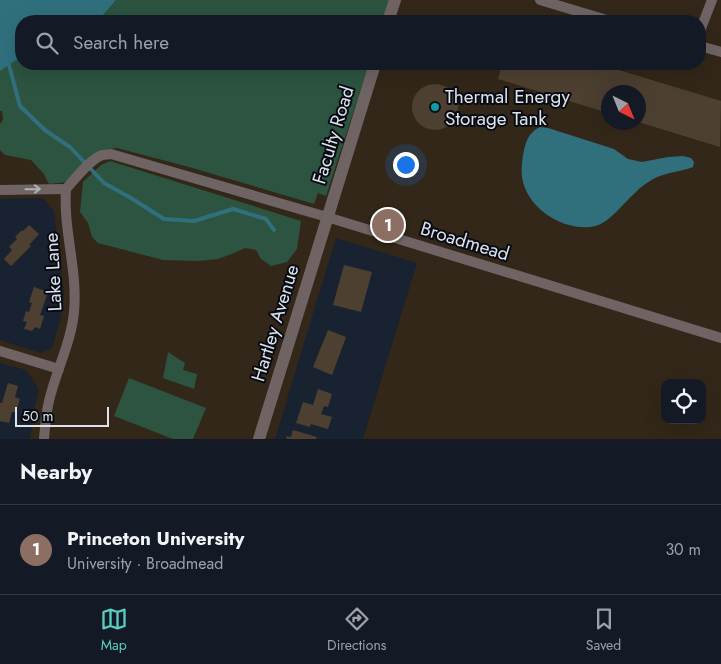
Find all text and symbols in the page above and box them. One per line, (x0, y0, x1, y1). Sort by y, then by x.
search box (15, 15, 706, 70)
icon: search (33, 29, 61, 57)
text: Search here (73, 29, 169, 56)
street label: Faculty Road (305, 83, 361, 187)
place label: Thermal Energy Storage Tank (445, 83, 570, 132)
north arrow (601, 85, 646, 130)
marker: Thermal Energy Storage Tank (429, 101, 441, 113)
your location (393, 152, 419, 178)
one-way arrow (24, 184, 41, 194)
pin: 1 (372, 206, 404, 244)
street label: Broadmead (417, 215, 513, 267)
street label: Lake Lane (37, 232, 69, 312)
street label: Hartley Avenue (244, 261, 306, 385)
map controls (661, 379, 706, 424)
button: locate (661, 379, 706, 424)
scale bar (15, 404, 109, 427)
text: 50 m (22, 406, 53, 426)
text: Nearby (20, 457, 92, 487)
text: Princeton University (67, 525, 244, 552)
text: 1 (32, 538, 40, 561)
text: 30 m (665, 538, 701, 561)
text: University · Broadmead (67, 552, 223, 575)
tab: Map (100, 605, 128, 655)
tab: Directions (327, 605, 386, 655)
tab: Saved (586, 605, 621, 655)

